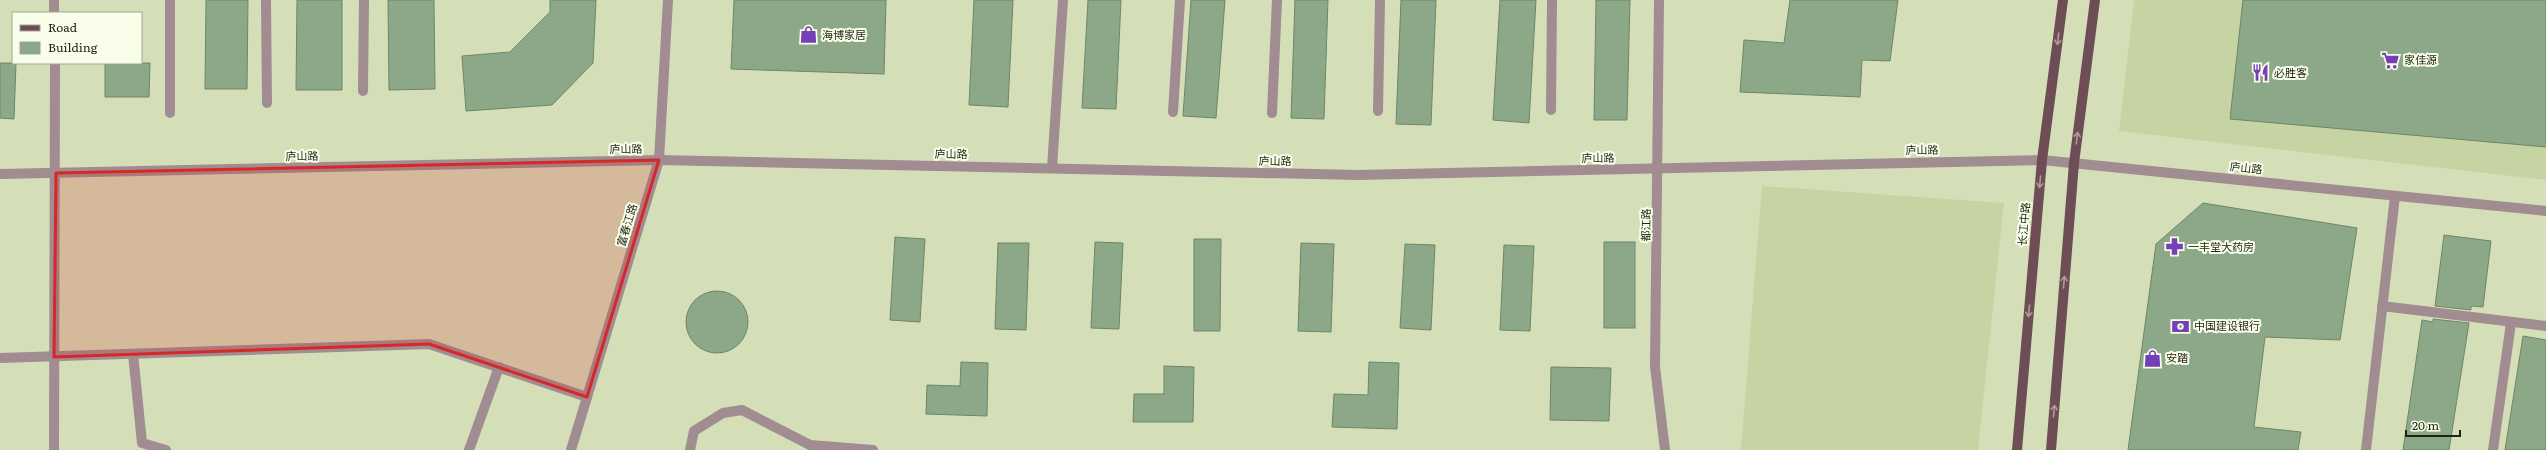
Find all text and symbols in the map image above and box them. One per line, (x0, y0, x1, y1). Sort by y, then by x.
legend (12, 12, 142, 64)
text: Road (48, 18, 78, 36)
shop icon: 海博家居 (799, 25, 819, 45)
place label: 海博家居 (822, 26, 866, 42)
one-way arrow (2054, 32, 2062, 45)
text: Building (48, 38, 98, 56)
supermarket icon: 家佳源 (2381, 50, 2401, 70)
place label: 家佳源 (2404, 51, 2437, 67)
restaurant icon: 必胜客 (2251, 63, 2271, 83)
place label: 必胜客 (2274, 64, 2307, 80)
one-way arrow (2073, 132, 2081, 145)
street label: 庐山路 (609, 140, 643, 156)
street label: 庐山路 (1905, 141, 1939, 157)
street label: 庐山路 (934, 145, 968, 161)
street label: 庐山路 (285, 147, 319, 163)
street label: 庐山路 (1581, 149, 1615, 165)
street label: 庐山路 (1258, 152, 1292, 168)
street label: 庐山路 (2229, 157, 2263, 177)
one-way arrow (2036, 175, 2044, 188)
street label: 富春江路 (612, 201, 640, 248)
street label: 长江中路 (2013, 201, 2033, 247)
street label: 都江路 (1637, 208, 1653, 242)
pharmacy icon: 一丰堂大药房 (2165, 237, 2185, 257)
place label: 一丰堂大药房 (2188, 238, 2254, 254)
one-way arrow (2061, 276, 2068, 289)
one-way arrow (2025, 304, 2033, 317)
bank icon: 中国建设银行 (2171, 316, 2191, 336)
place label: 中国建设银行 (2194, 317, 2260, 333)
shop icon: 安踏 (2143, 348, 2163, 368)
place label: 安踏 (2166, 349, 2188, 365)
one-way arrow (2050, 405, 2057, 418)
scale bar (2406, 412, 2460, 438)
text: 20 m (2412, 416, 2439, 434)

